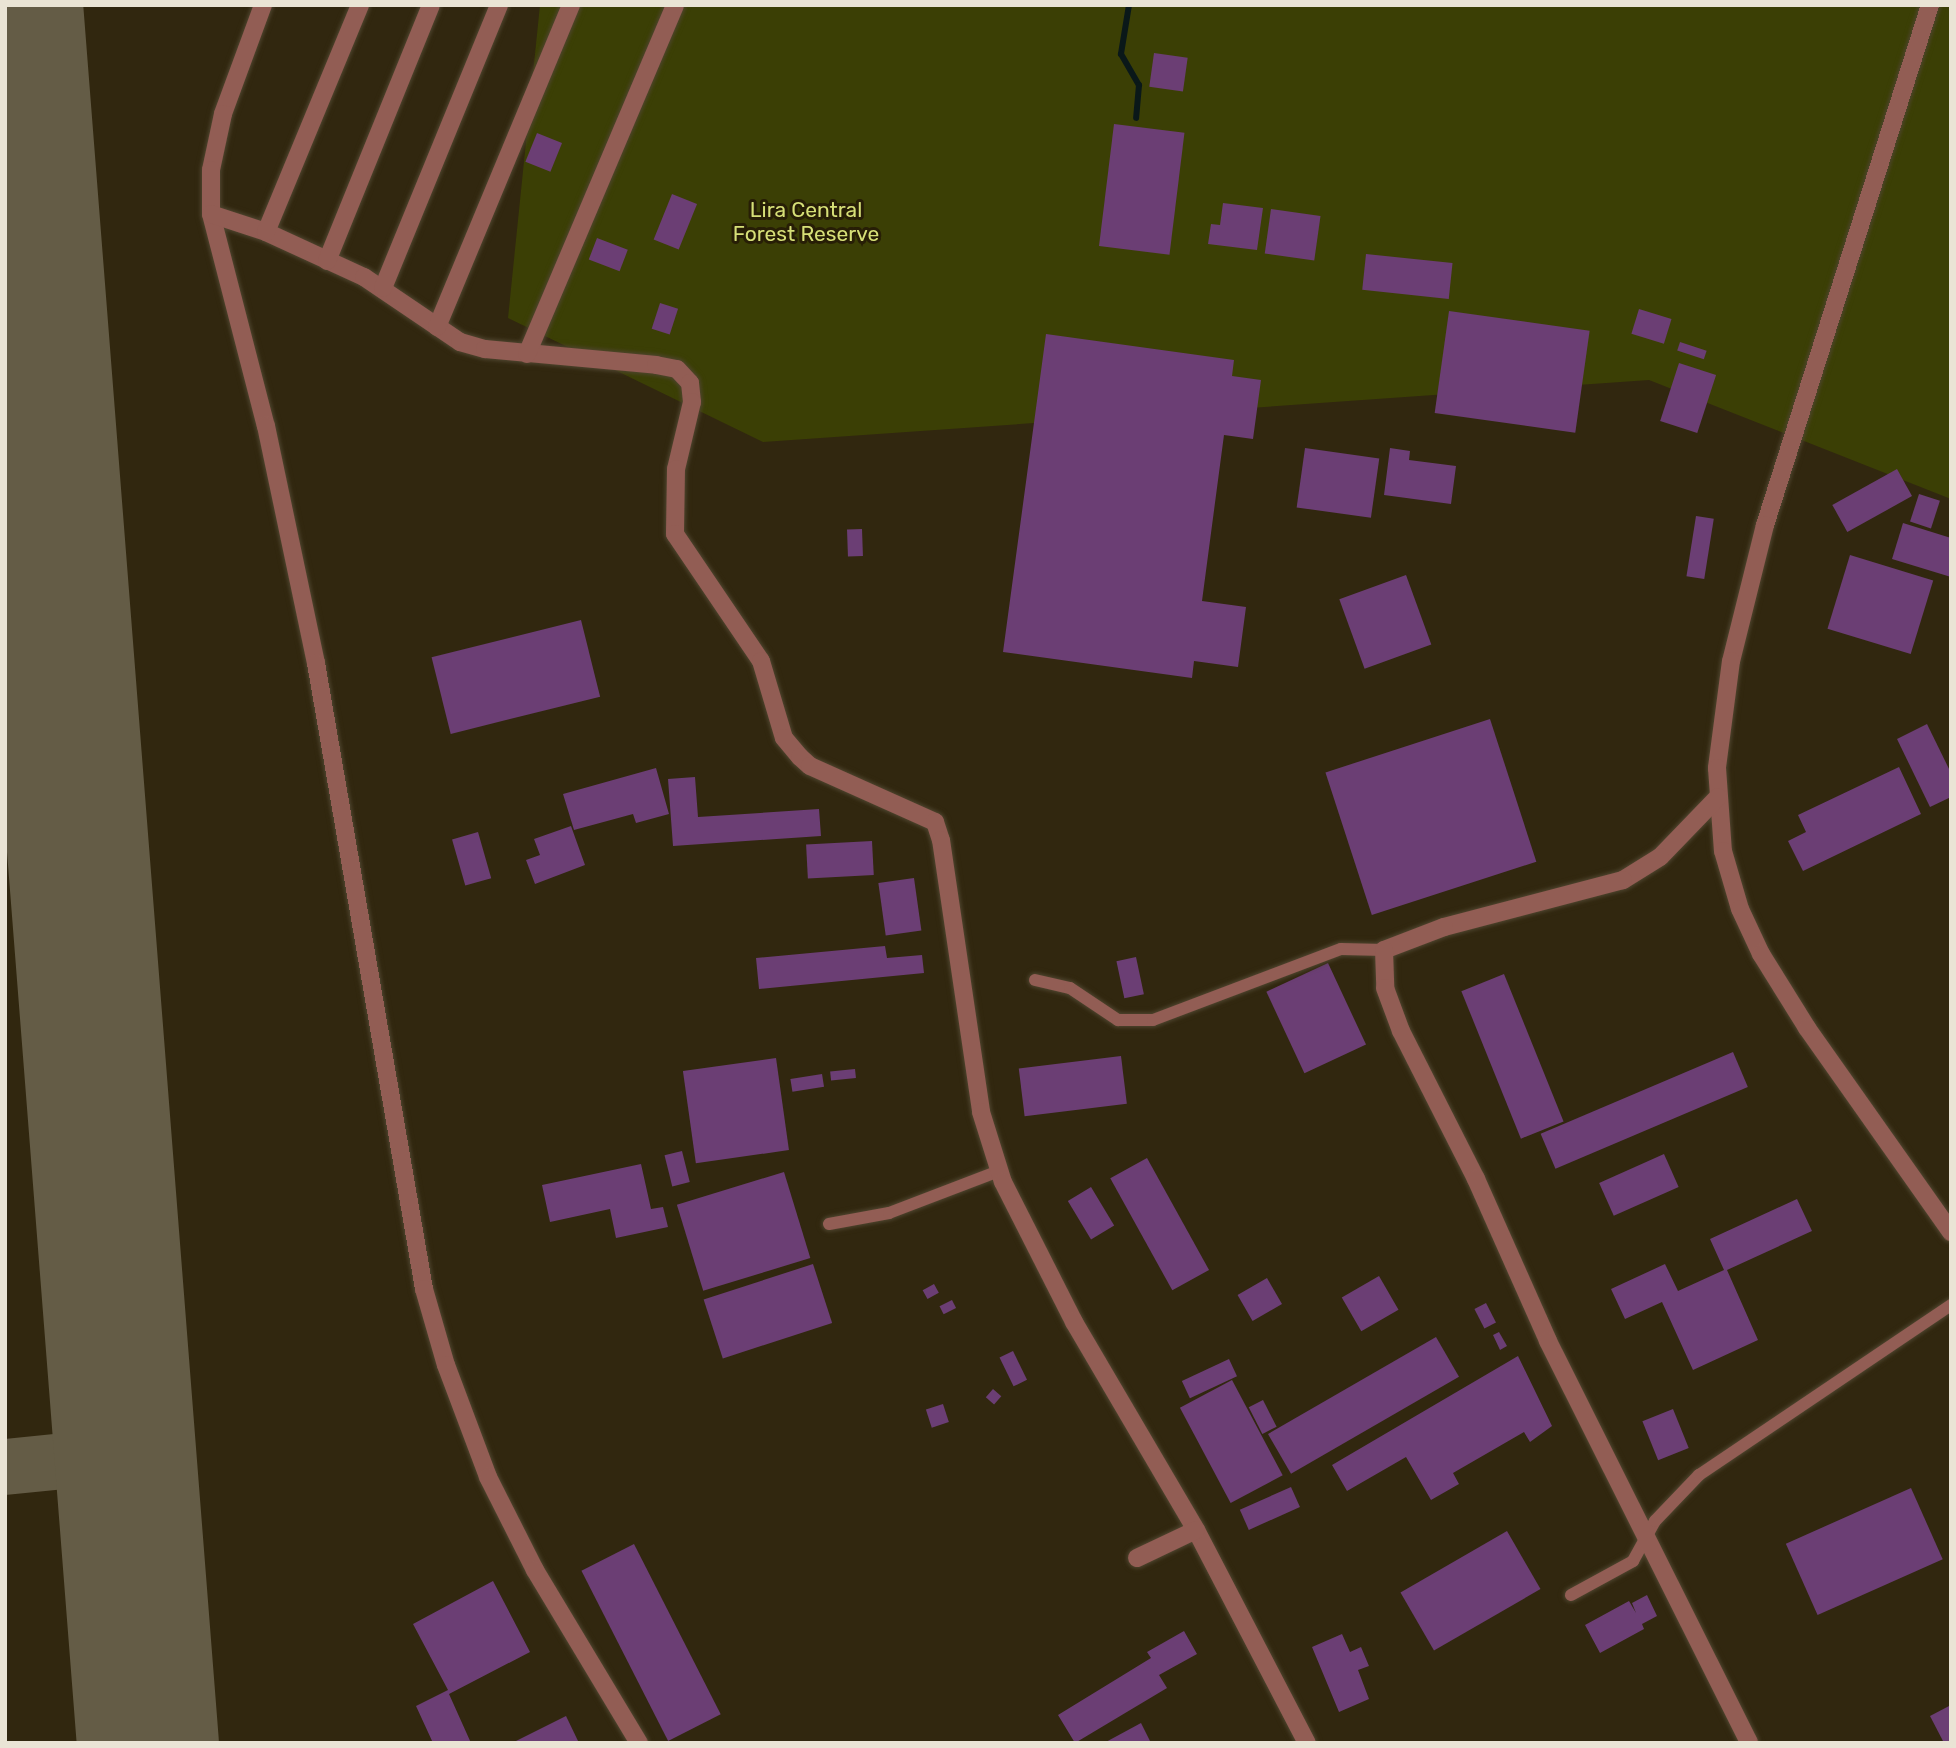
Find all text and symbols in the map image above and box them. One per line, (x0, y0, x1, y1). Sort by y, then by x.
park label: Lira Central Forest Reserve (733, 197, 879, 247)

